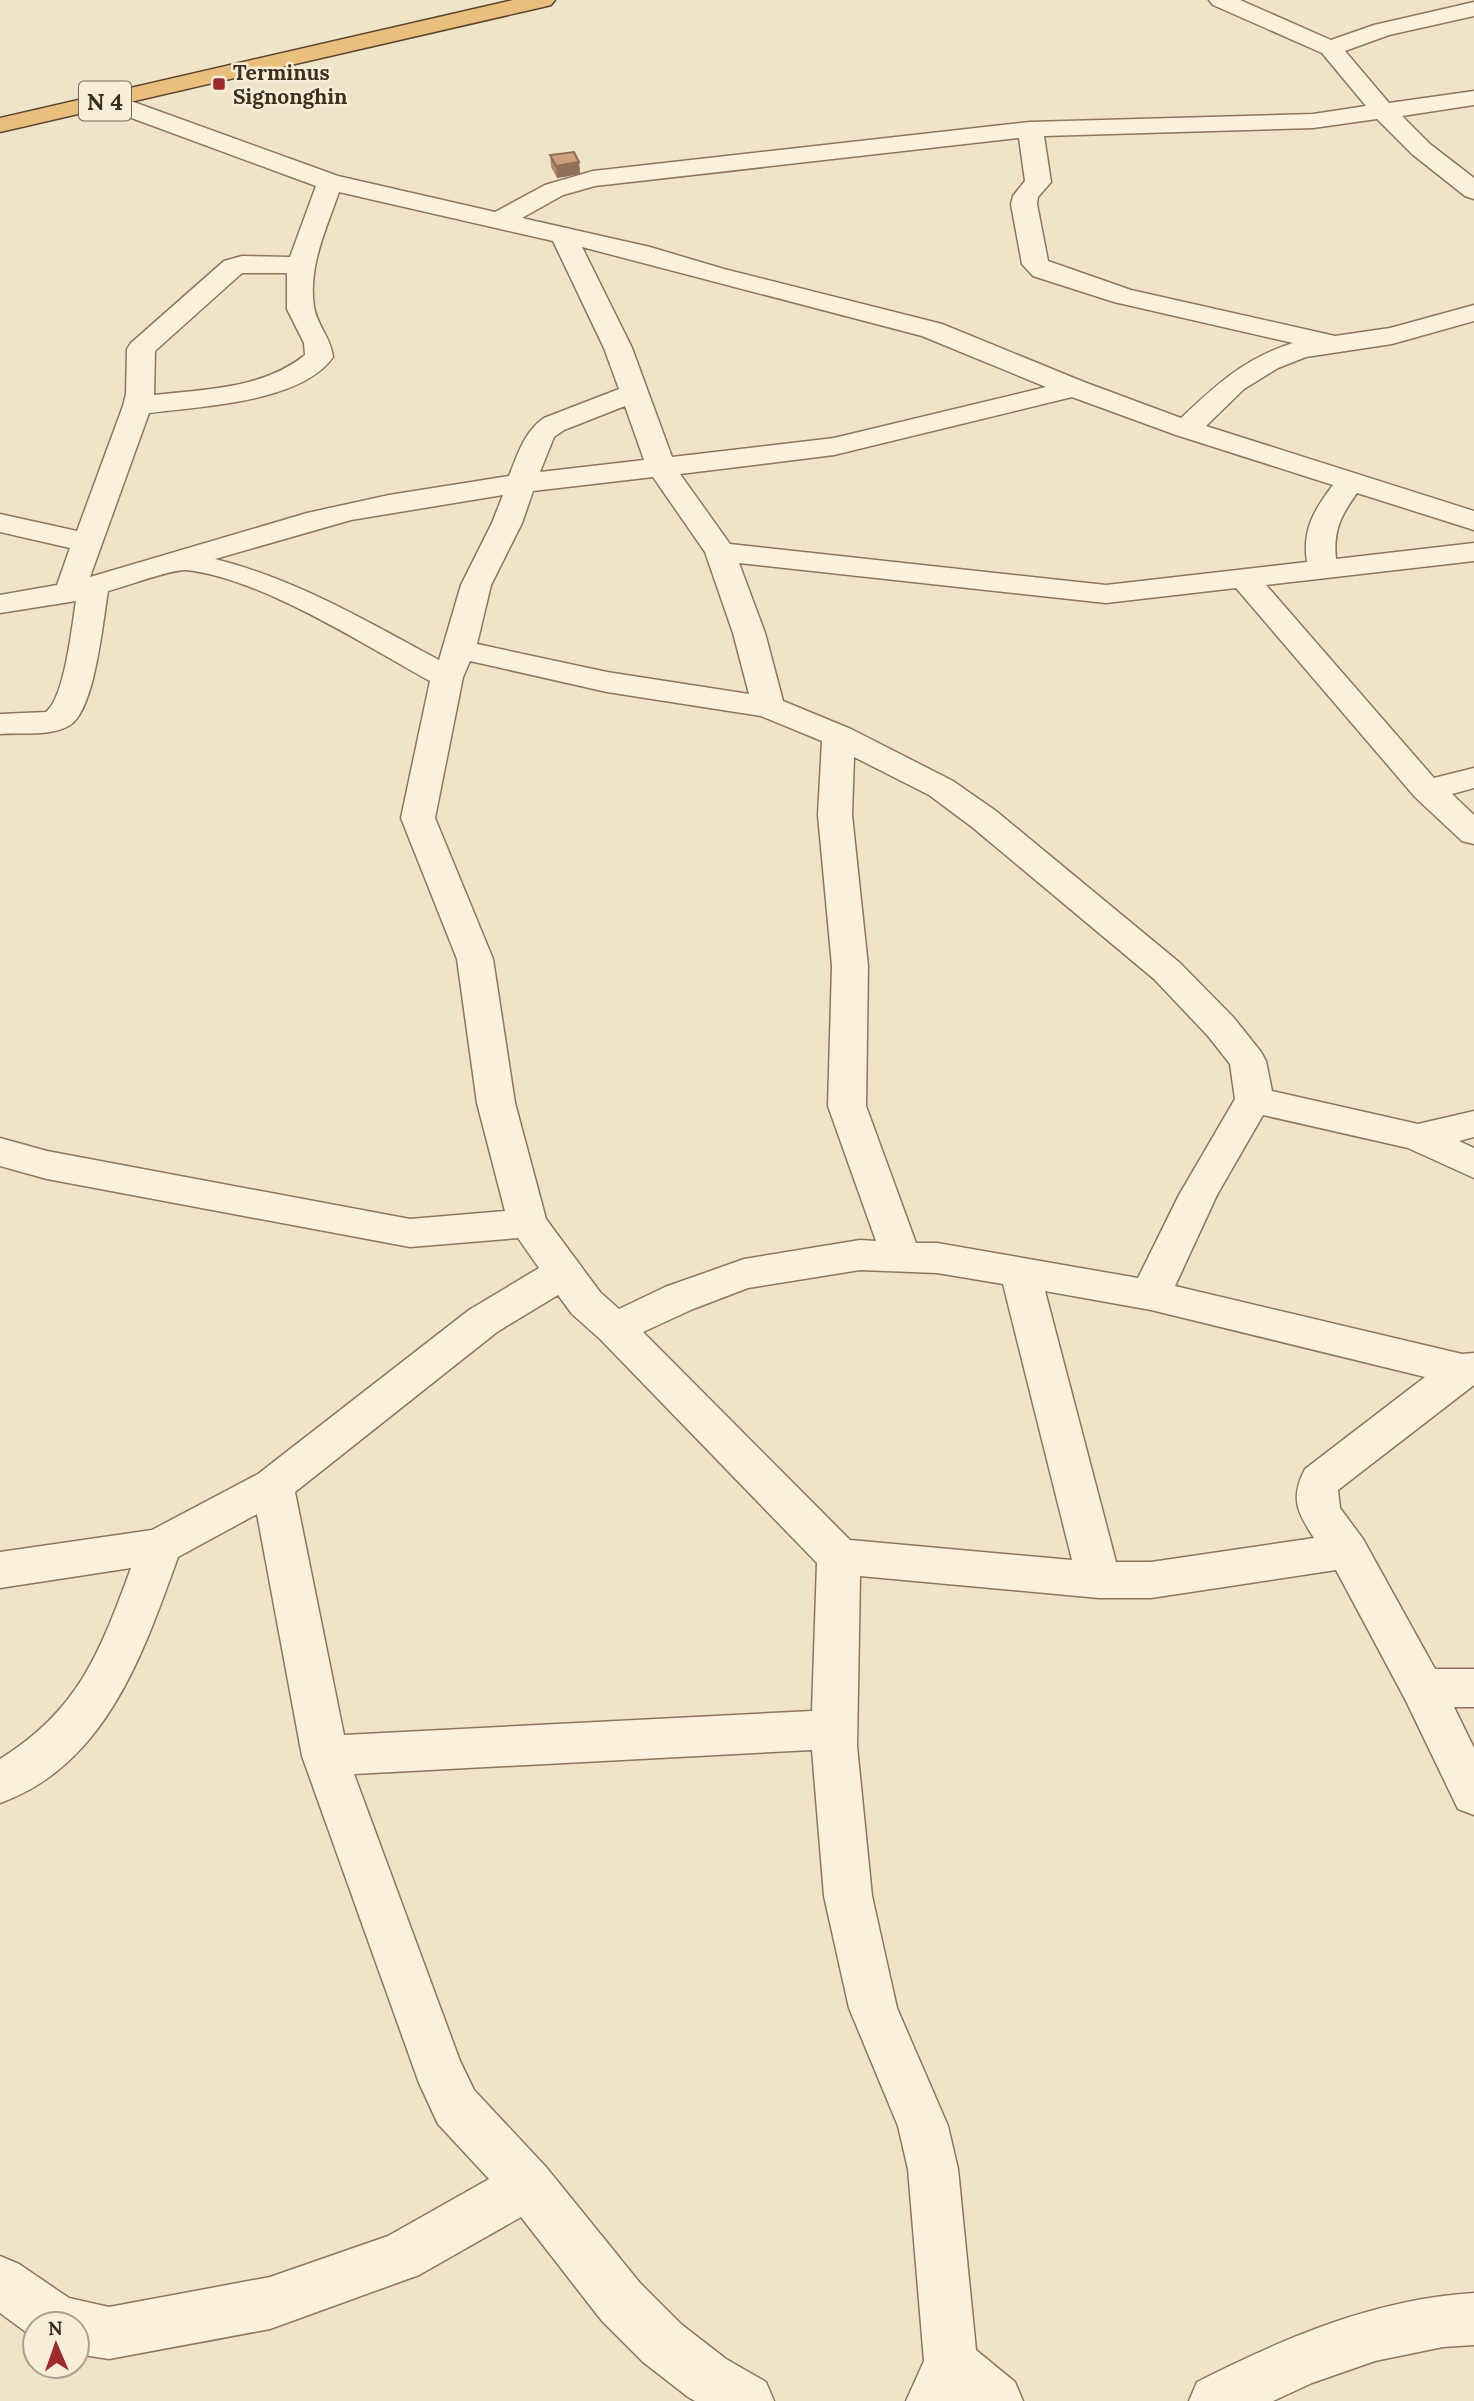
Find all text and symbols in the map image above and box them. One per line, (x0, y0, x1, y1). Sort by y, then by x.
place label: Terminus Signonghin (233, 59, 348, 110)
marker: Terminus Signonghin (211, 76, 227, 92)
road number: N 4 (79, 82, 131, 120)
north arrow (21, 2310, 91, 2380)
text: N (48, 2316, 63, 2340)

